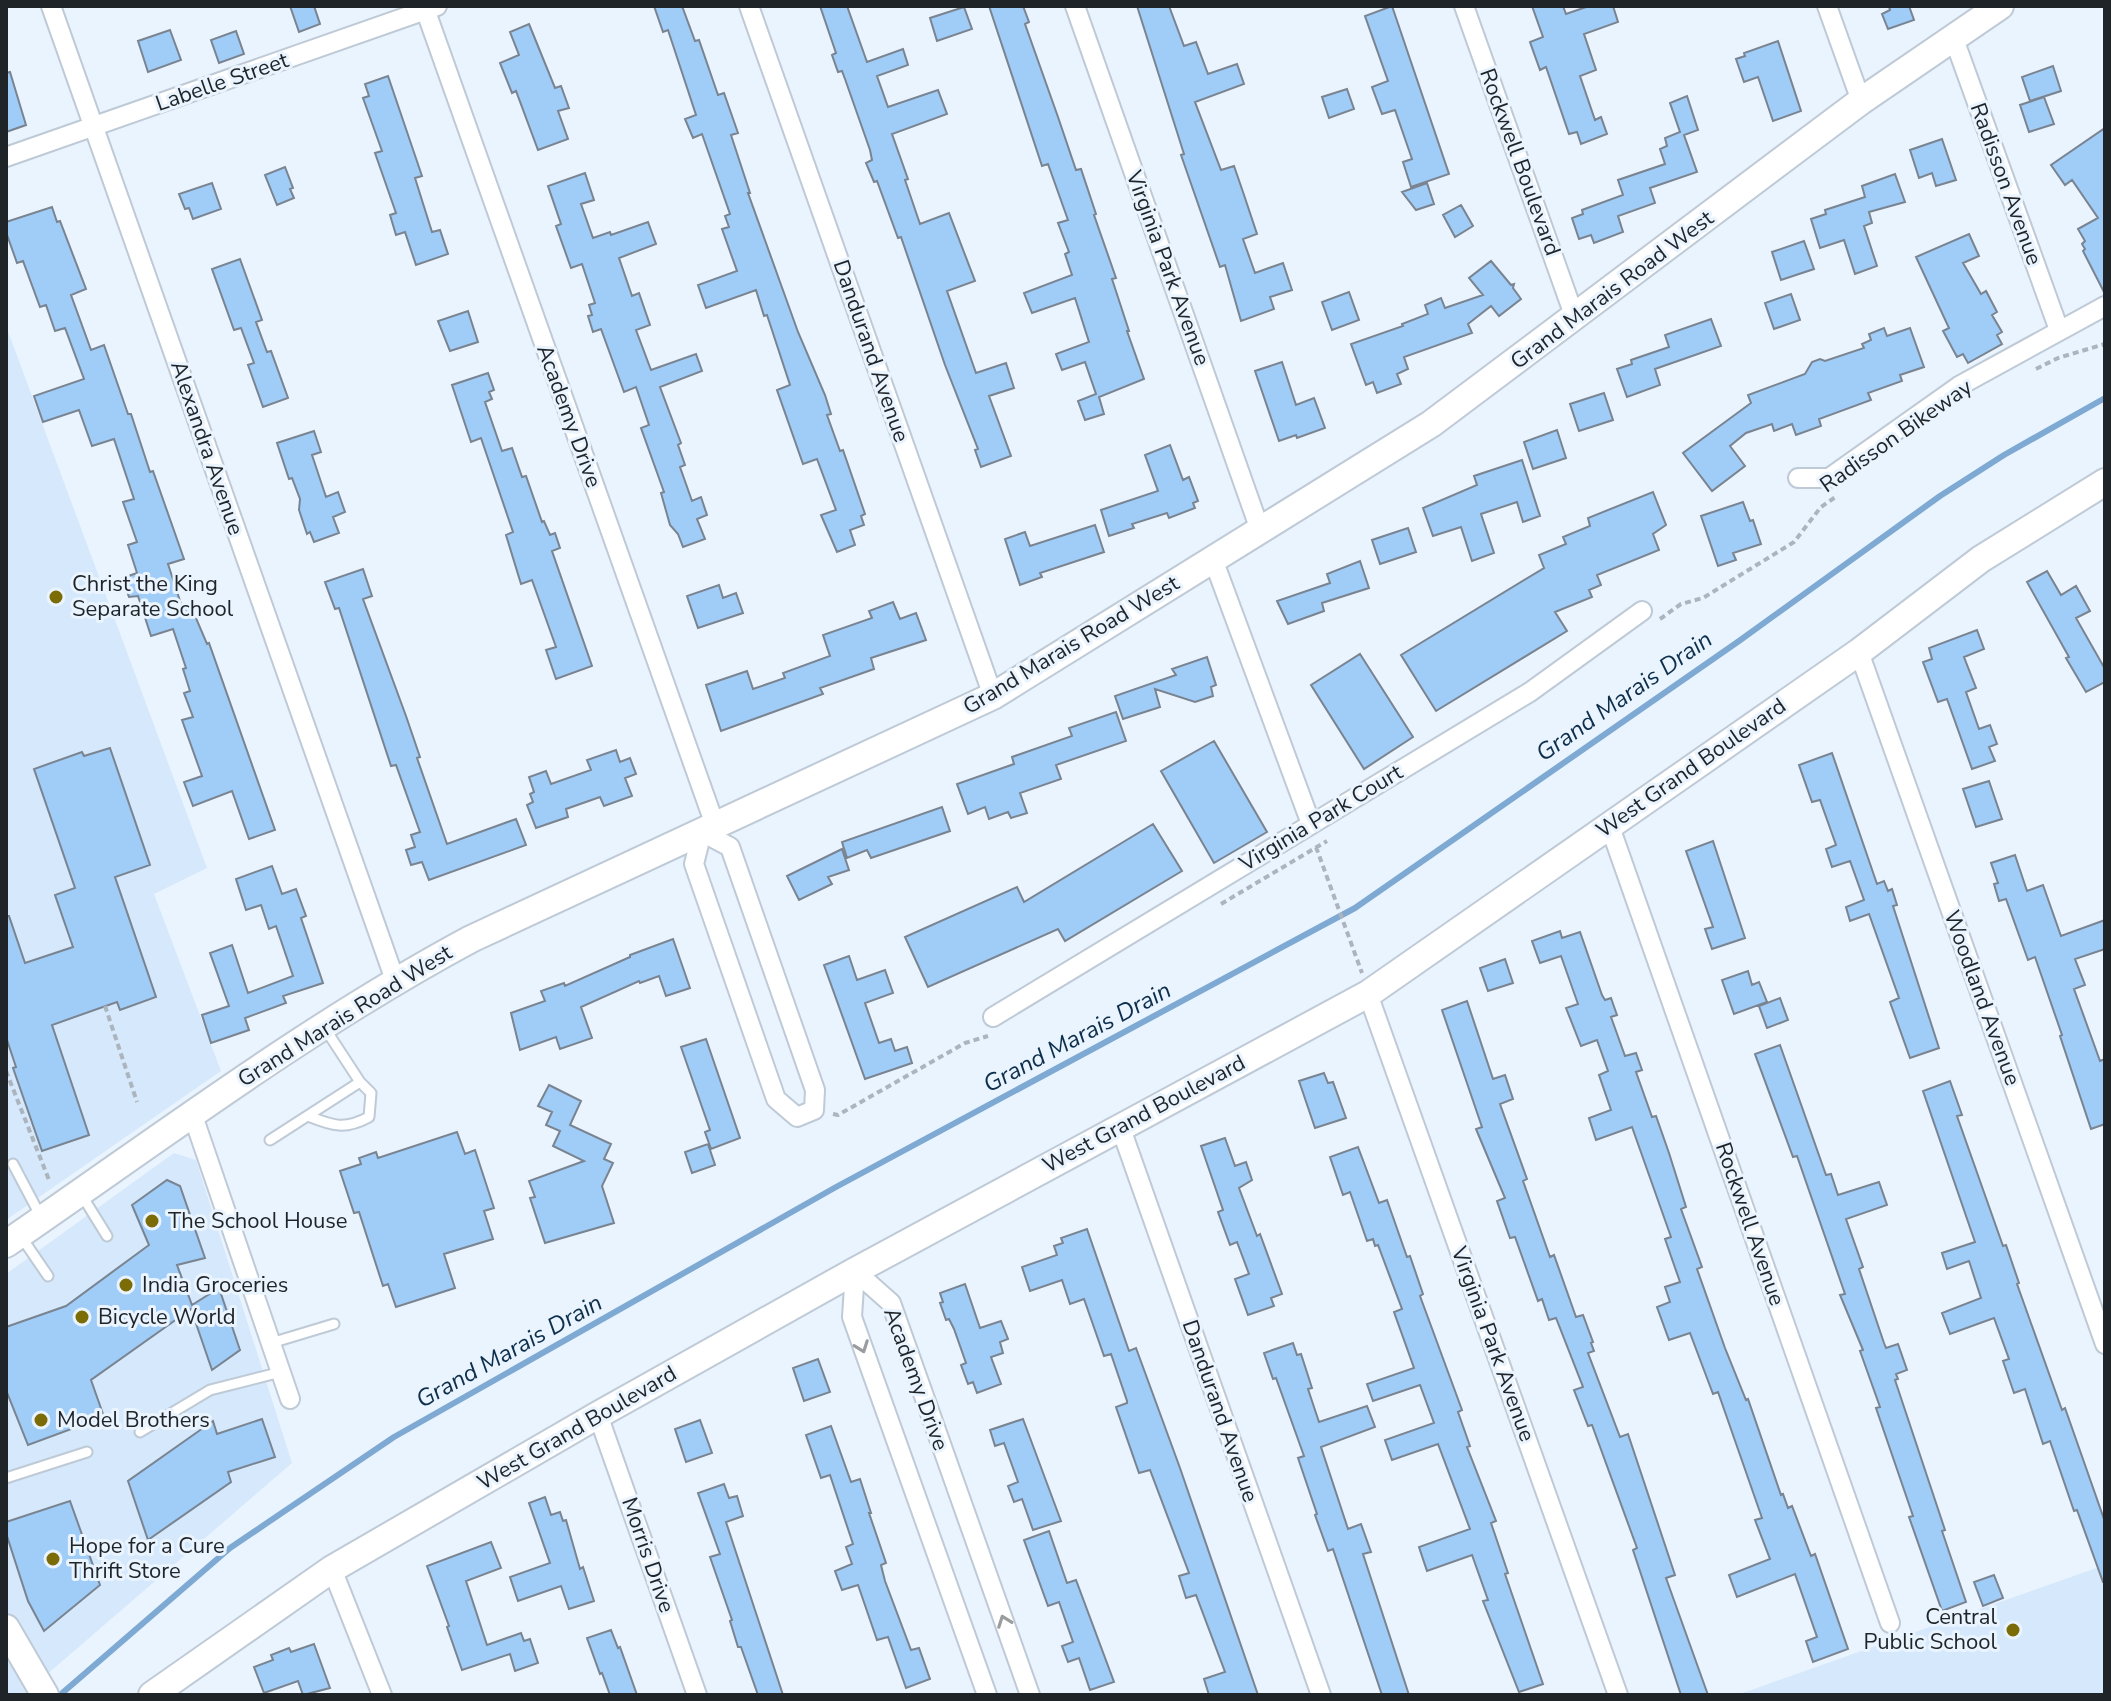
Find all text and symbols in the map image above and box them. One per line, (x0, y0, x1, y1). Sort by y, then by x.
street label: Labelle Street (152, 45, 293, 119)
street label: Rockwell Boulevard (1472, 64, 1568, 260)
street label: Radisson Avenue (1963, 99, 2049, 269)
street label: Virginia Park Avenue (1118, 165, 1217, 370)
street label: Grand Marais Road West (1504, 203, 1720, 376)
street label: Dandurand Avenue (826, 256, 916, 446)
street label: Academy Drive (529, 340, 609, 492)
street label: Alexandra Avenue (163, 357, 251, 539)
street label: Radisson Bikeway (1814, 372, 1979, 500)
street label: Grand Marais Road West (957, 568, 1185, 722)
place label: Christ the King Separate School (72, 569, 234, 624)
marker: Christ the King Separate School (47, 588, 65, 606)
water label: Grand Marais Drain (1529, 623, 1719, 769)
street label: West Grand Boulevard (1590, 691, 1792, 845)
street label: Virginia Park Court (1233, 757, 1408, 879)
street label: Woodland Avenue (1936, 906, 2028, 1090)
street label: Grand Marais Road West (232, 938, 458, 1094)
water label: Grand Marais Drain (978, 974, 1176, 1100)
street label: West Grand Boulevard (1037, 1048, 1251, 1180)
street label: Rockwell Avenue (1708, 1138, 1792, 1310)
place label: The School House (168, 1206, 348, 1236)
marker: The School House (143, 1212, 161, 1230)
street label: Virginia Park Avenue (1443, 1241, 1542, 1446)
place label: India Groceries (142, 1270, 288, 1300)
marker: India Groceries (117, 1276, 135, 1294)
water label: Grand Marais Drain (410, 1287, 608, 1415)
place label: Bicycle World (98, 1302, 236, 1332)
street label: Academy Drive (876, 1303, 956, 1455)
marker: Bicycle World (73, 1308, 91, 1326)
street label: Dandurand Avenue (1175, 1316, 1265, 1506)
one-way arrow (853, 1339, 869, 1353)
street label: West Grand Boulevard (472, 1359, 682, 1497)
place label: Model Brothers (57, 1405, 210, 1435)
marker: Model Brothers (32, 1411, 50, 1429)
street label: Morris Drive (614, 1493, 682, 1617)
place label: Hope for a Cure Thrift Store (69, 1531, 225, 1586)
marker: Hope for a Cure Thrift Store (44, 1550, 62, 1568)
place label: Central Public School (1863, 1602, 1997, 1657)
one-way arrow (997, 1615, 1014, 1629)
marker: Central Public School (2004, 1621, 2022, 1639)

